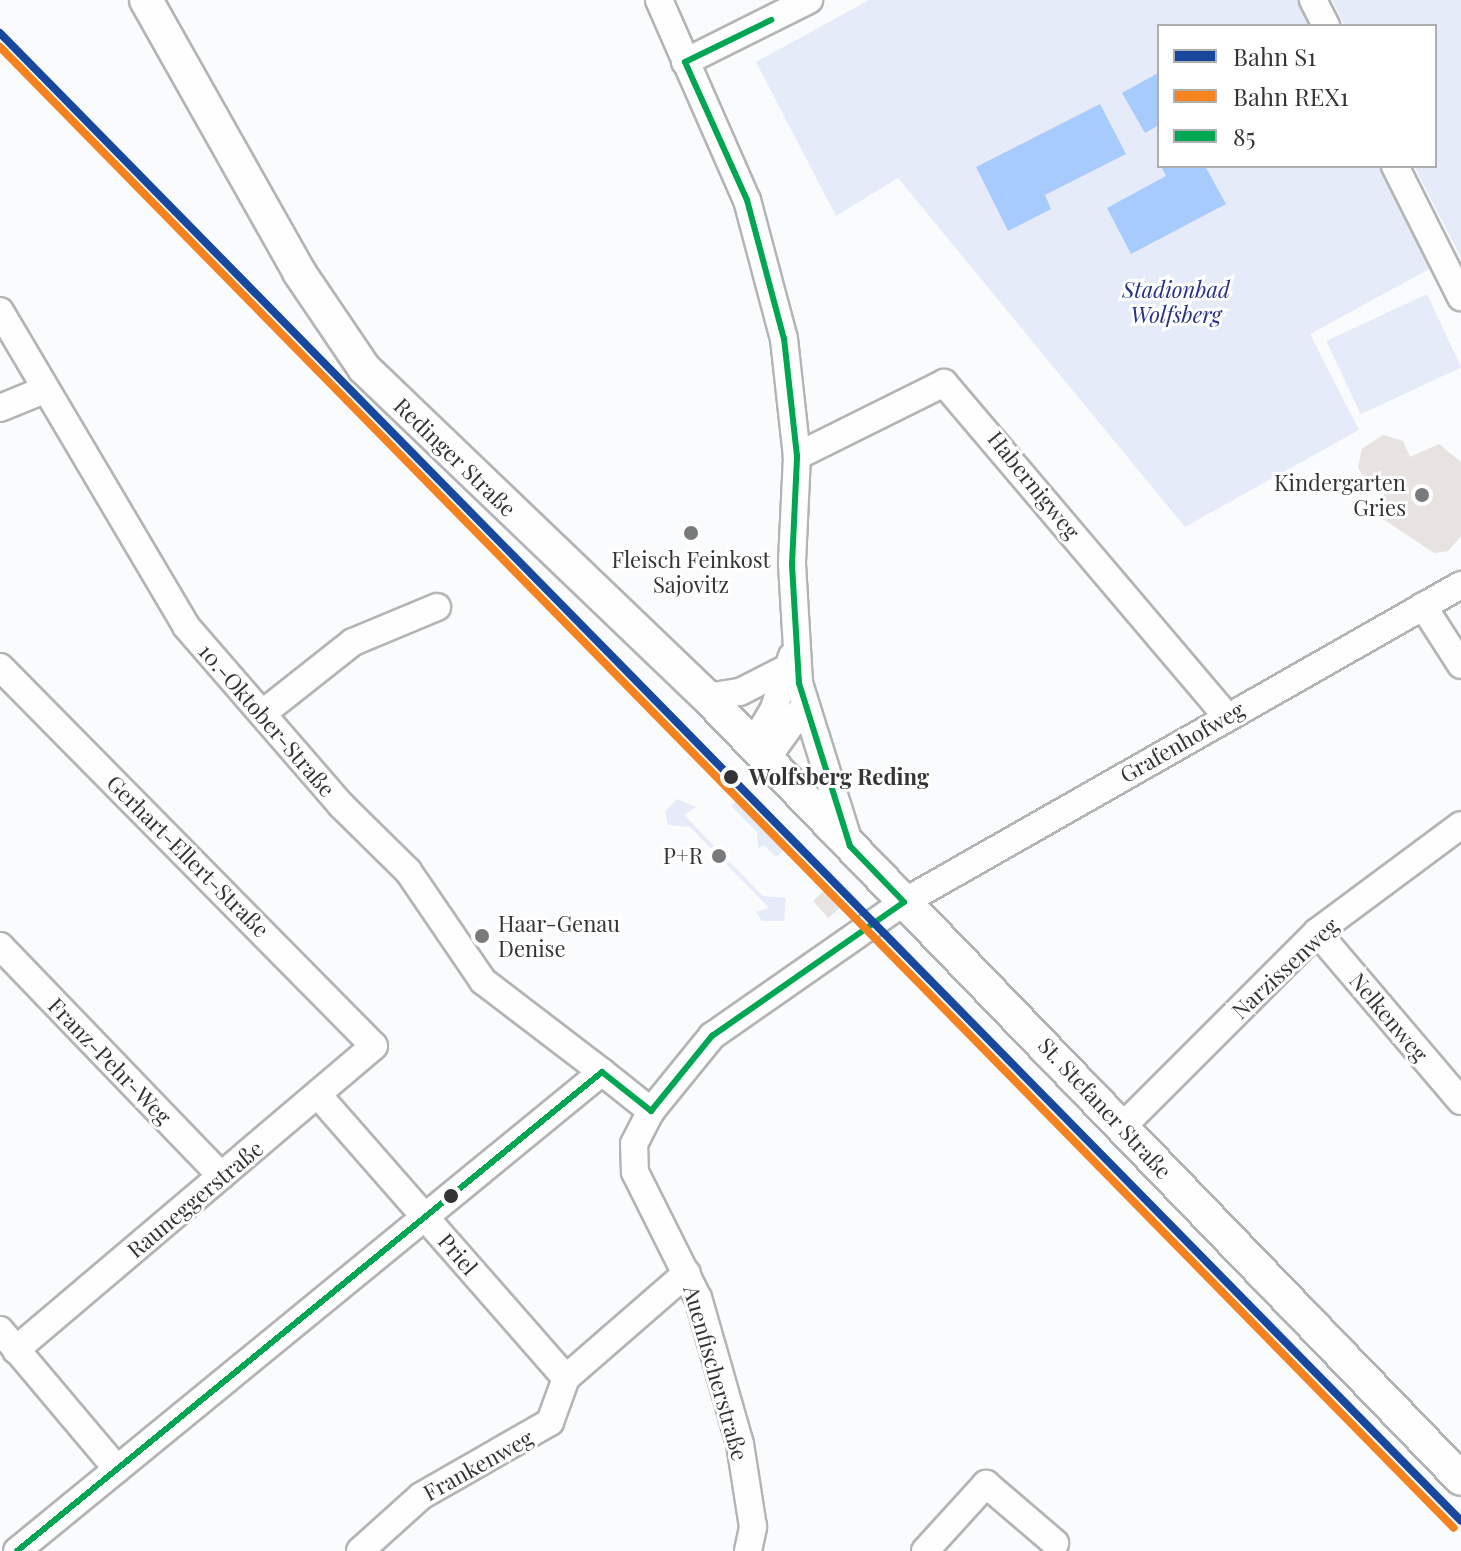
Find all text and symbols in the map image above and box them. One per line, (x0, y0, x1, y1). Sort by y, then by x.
legend (1157, 24, 1437, 168)
text: Bahn S1 (1233, 40, 1316, 72)
text: Bahn REX1 (1233, 80, 1349, 112)
text: 85 (1233, 120, 1255, 152)
park label: Stadionbad Wolfsberg (1122, 276, 1230, 328)
street label: Redinger Straße (388, 392, 522, 522)
street label: Habernigweg (982, 426, 1086, 544)
place label: Kindergarten Gries (1274, 469, 1406, 520)
marker: Kindergarten Gries (1413, 486, 1431, 504)
marker: Fleisch Feinkost Sajovitz (682, 524, 700, 542)
place label: Fleisch Feinkost Sajovitz (612, 546, 770, 598)
street label: 10.-Oktober-Straße (193, 638, 341, 802)
street label: Grafenhofweg (1115, 696, 1249, 788)
place label: Wolfsberg Reding (749, 764, 929, 790)
marker: Wolfsberg Reding (720, 766, 742, 788)
street label: Gerhart-Ellert-Straße (102, 770, 274, 942)
place label: P+R (663, 843, 703, 869)
marker: P+R (710, 847, 728, 865)
place label: Haar-Genau Denise (498, 910, 620, 962)
street label: Narzissenweg (1226, 912, 1344, 1024)
marker: Haar-Genau Denise (473, 927, 491, 945)
street label: Nelkenweg (1344, 967, 1434, 1067)
street label: Franz-Pehr-Weg (43, 992, 177, 1130)
street label: St. Stefaner Straße (1033, 1032, 1177, 1184)
street label: Rauneggerstraße (122, 1135, 268, 1263)
unlabelled marker (443, 1188, 459, 1204)
street label: Priel (433, 1228, 483, 1280)
street label: Auenfischerstraße (678, 1283, 754, 1463)
street label: Frankenweg (418, 1424, 538, 1506)

